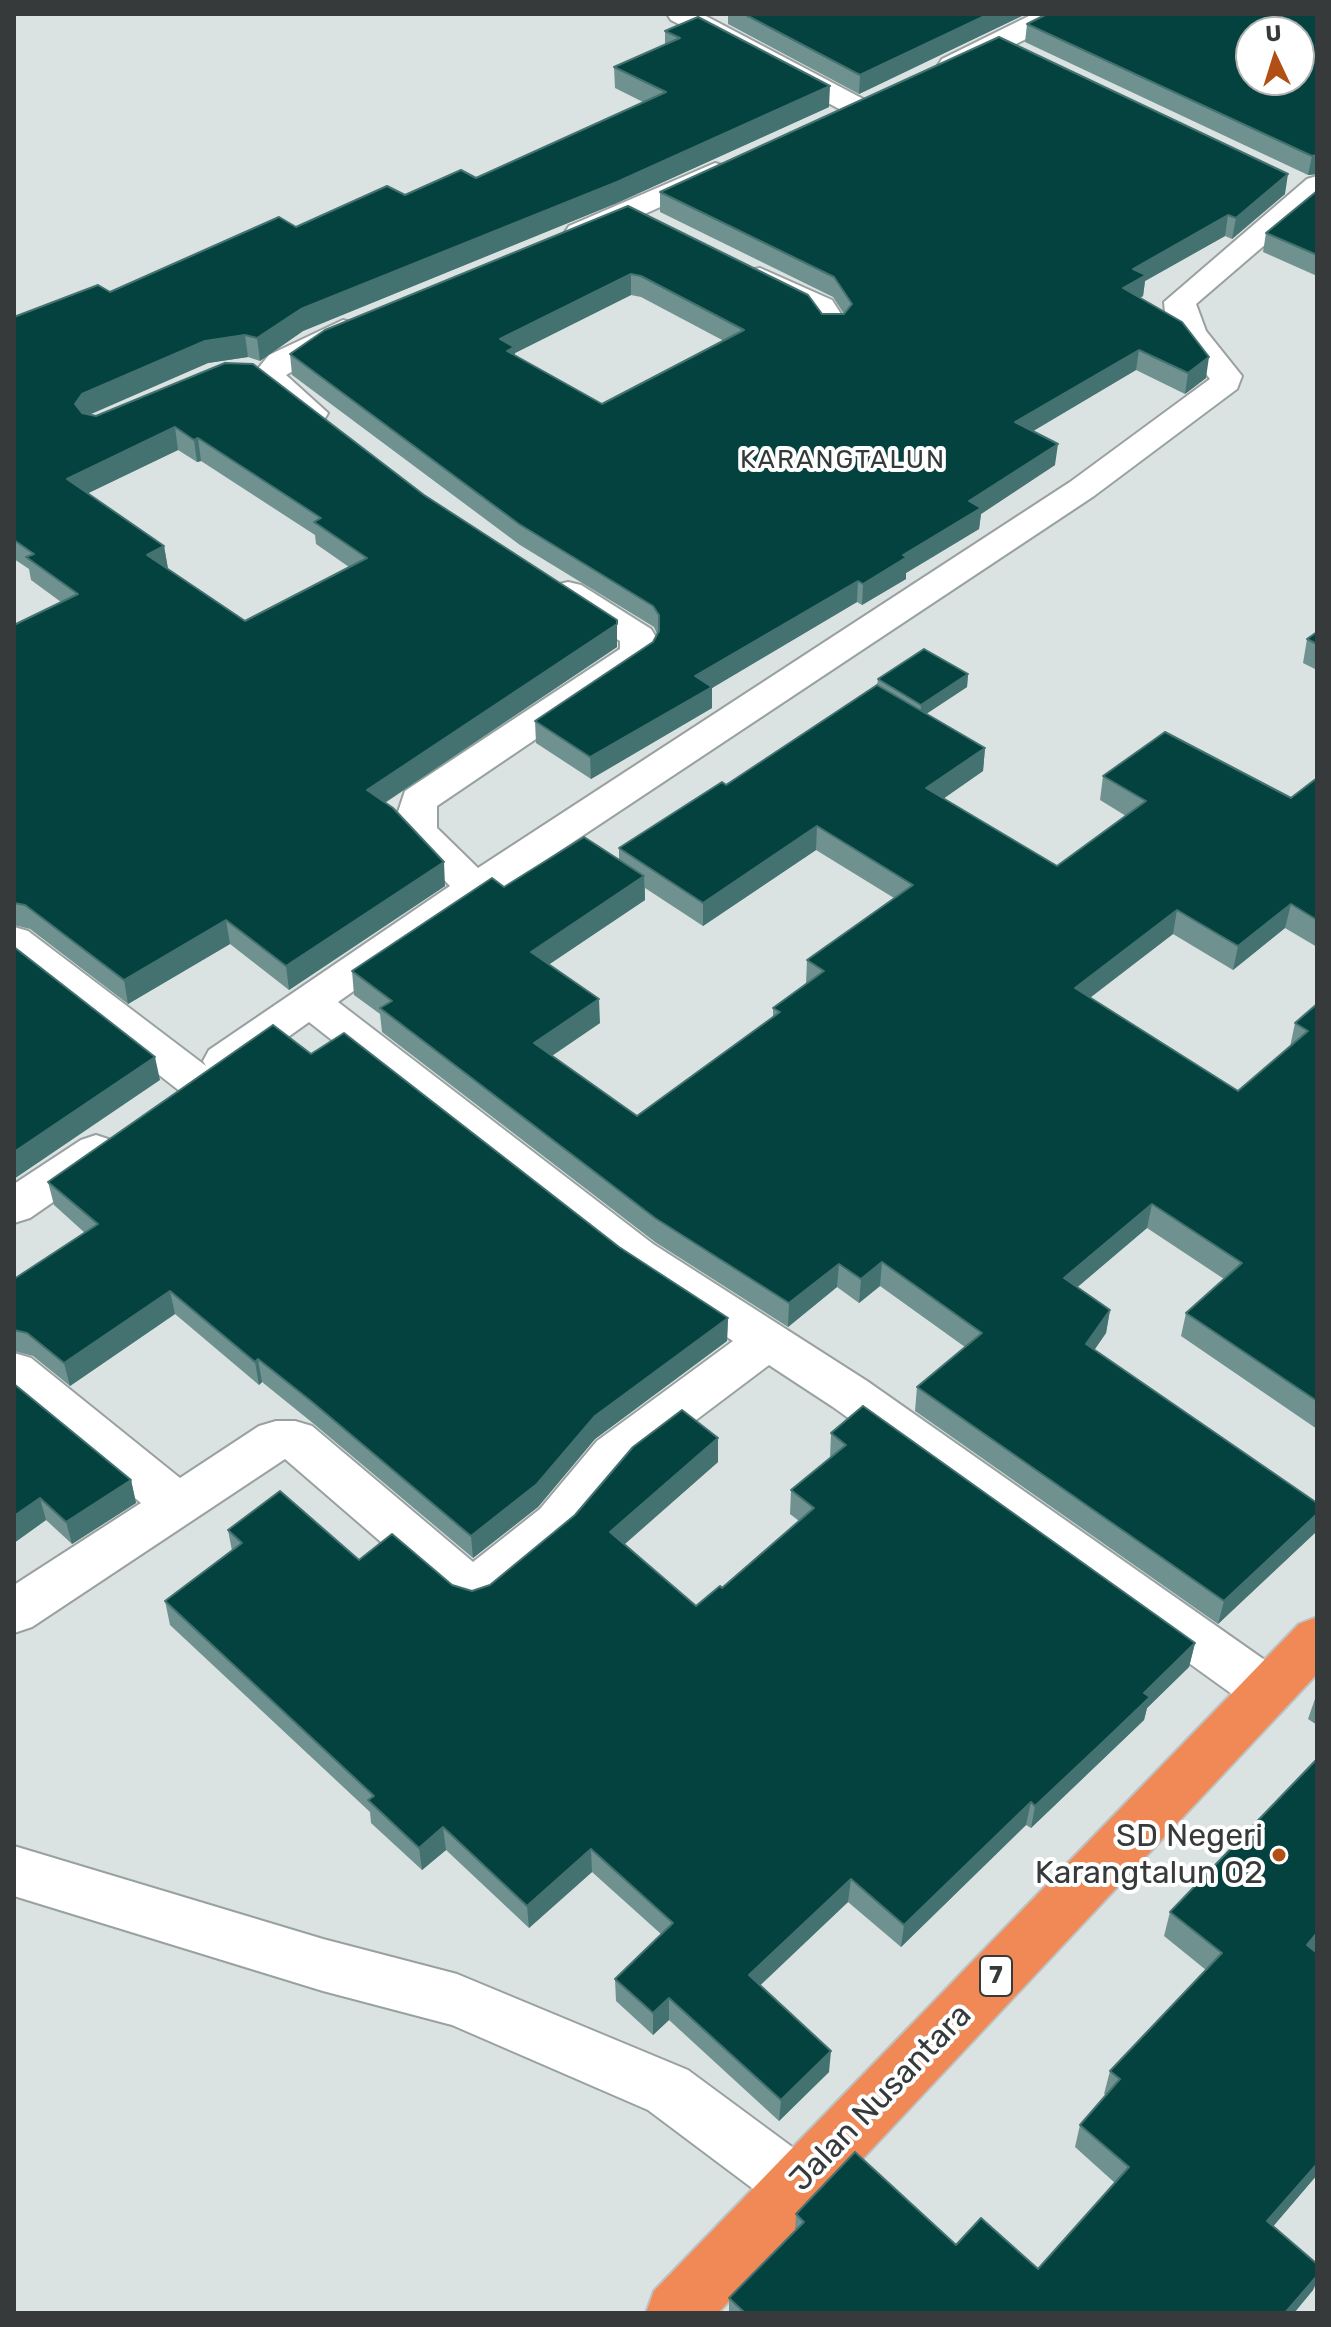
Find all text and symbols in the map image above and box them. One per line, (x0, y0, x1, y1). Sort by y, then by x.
north arrow (1235, 16, 1315, 96)
text: U (1265, 20, 1282, 48)
district label: KARANGTALUN (740, 444, 946, 476)
place label: SD Negeri Karangtalun 02 (1035, 1818, 1263, 1893)
marker: SD Negeri Karangtalun 02 (1270, 1846, 1288, 1864)
road number: 7 (980, 1956, 1012, 1996)
street label: Jalan Nusantara (782, 1997, 980, 2199)

